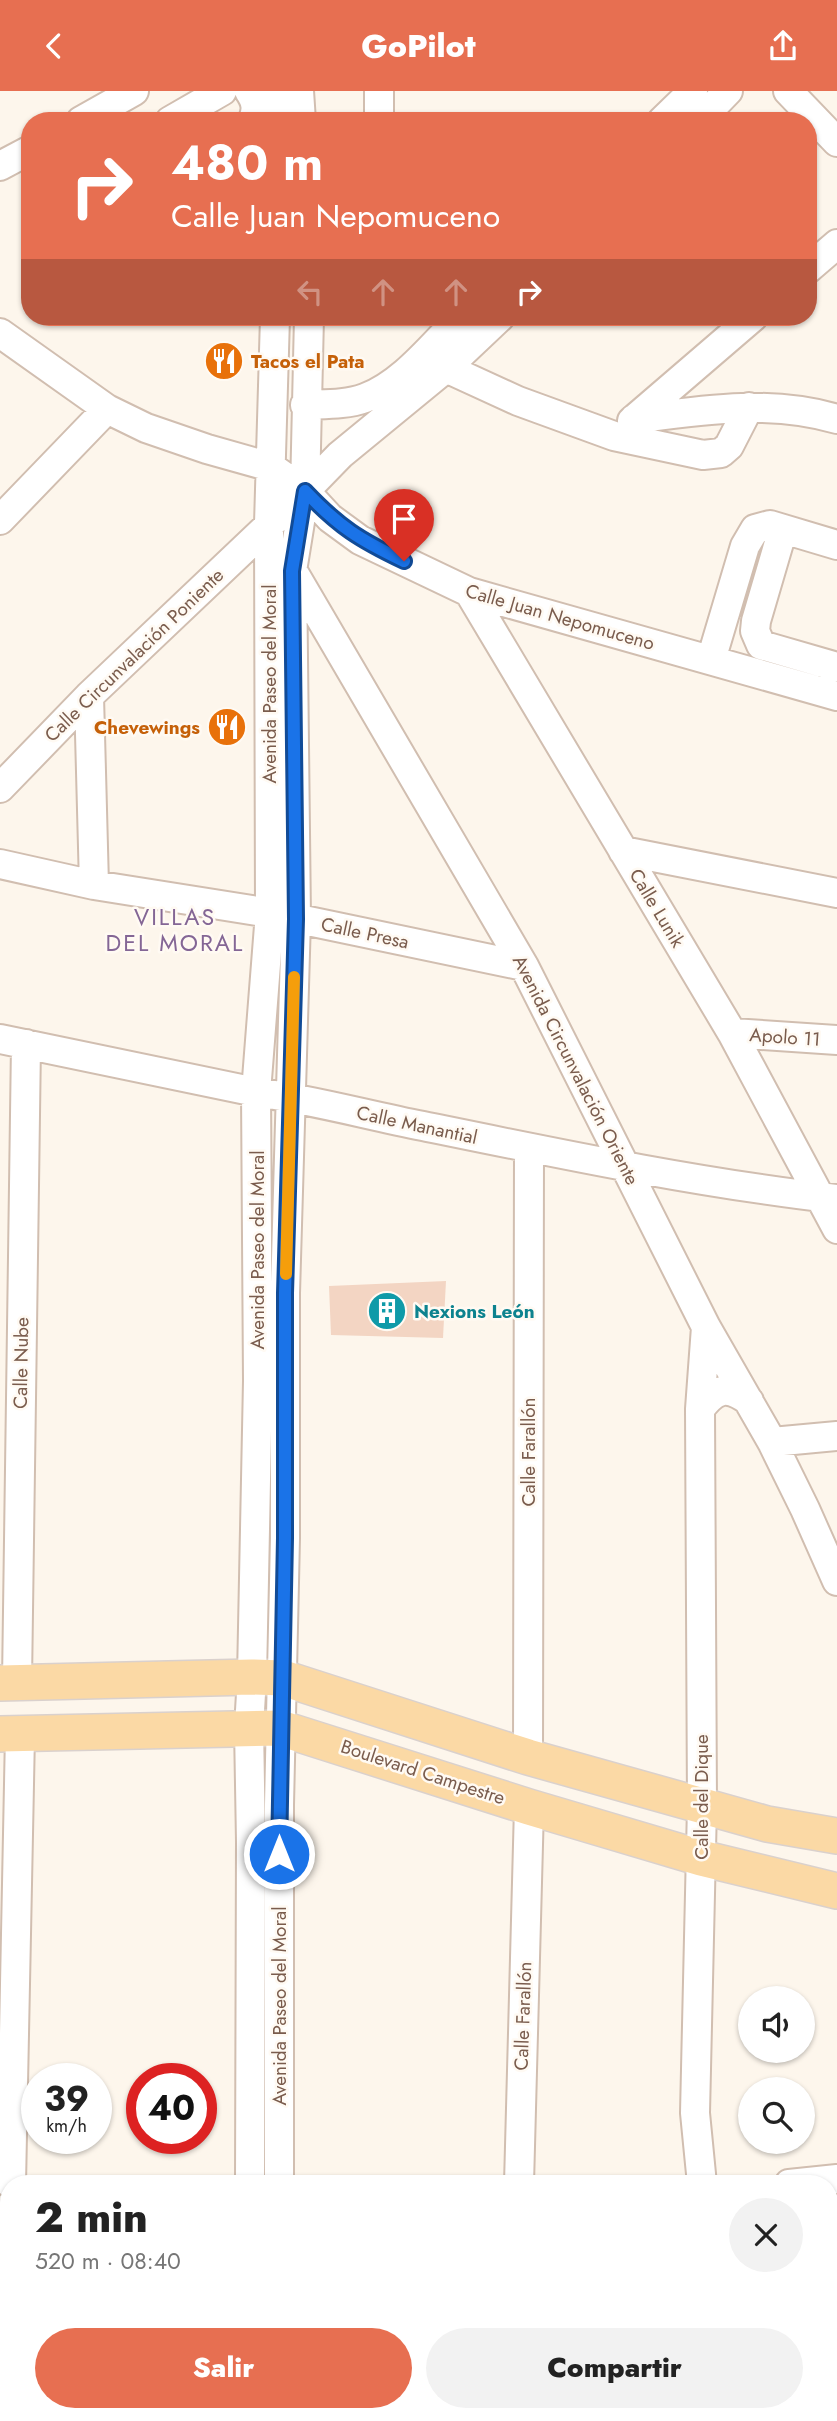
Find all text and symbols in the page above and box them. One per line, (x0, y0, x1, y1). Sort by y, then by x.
text: GoPilot (361, 23, 476, 69)
icon: back (35, 27, 73, 65)
icon: share (764, 27, 802, 65)
text: 480 m (171, 128, 323, 198)
icon: right (56, 140, 147, 231)
text: Calle Juan Nepomuceno (171, 193, 500, 239)
icon: left (291, 273, 329, 311)
icon: ahead (364, 273, 402, 311)
icon: ahead (437, 273, 475, 311)
icon: right (510, 273, 548, 311)
restaurant icon: Tacos el Pata (203, 340, 245, 382)
place label: Tacos el Pata (251, 348, 364, 375)
pin (374, 489, 434, 561)
icon: arrive (385, 500, 423, 538)
street label: Calle Circunvalación Poniente (38, 562, 230, 748)
street label: Calle Juan Nepomuceno (462, 577, 658, 657)
street label: Avenida Paseo del Moral (256, 584, 283, 784)
restaurant icon: Chevewings (206, 706, 248, 748)
place label: Chevewings (94, 714, 200, 741)
street label: Calle Lunik (623, 863, 692, 953)
district label: VILLAS DEL MORAL (106, 900, 244, 960)
street label: Calle Presa (319, 911, 411, 955)
street label: Avenida Circunvalación Oriente (506, 950, 646, 1190)
street label: Apolo 11 (748, 1021, 822, 1053)
street label: Calle Manantial (354, 1099, 480, 1151)
street label: Avenida Paseo del Moral (244, 1150, 271, 1350)
building icon: Nexions León (366, 1290, 408, 1332)
place label: Nexions León (414, 1298, 535, 1325)
street label: Calle Nube (7, 1317, 35, 1409)
street label: Calle Farallón (515, 1397, 542, 1507)
street label: Boulevard Campestre (337, 1733, 509, 1811)
street label: Calle del Dique (688, 1734, 715, 1860)
position arrow (242, 1817, 316, 1891)
street label: Avenida Paseo del Moral (266, 1906, 293, 2106)
street label: Calle Farallón (508, 1961, 538, 2071)
map controls (738, 1986, 815, 2154)
button: sound (738, 1986, 815, 2063)
speed limit sign: 40 (126, 2063, 217, 2154)
text: 39 (44, 2074, 89, 2124)
button: search (738, 2077, 815, 2154)
text: km/h (46, 2113, 87, 2139)
text: 2 min (35, 2187, 148, 2248)
button: close (729, 2198, 803, 2272)
text: 520 m · 08:40 (35, 2244, 181, 2278)
button: Salir (35, 2328, 412, 2408)
button: Compartir (426, 2328, 803, 2408)

